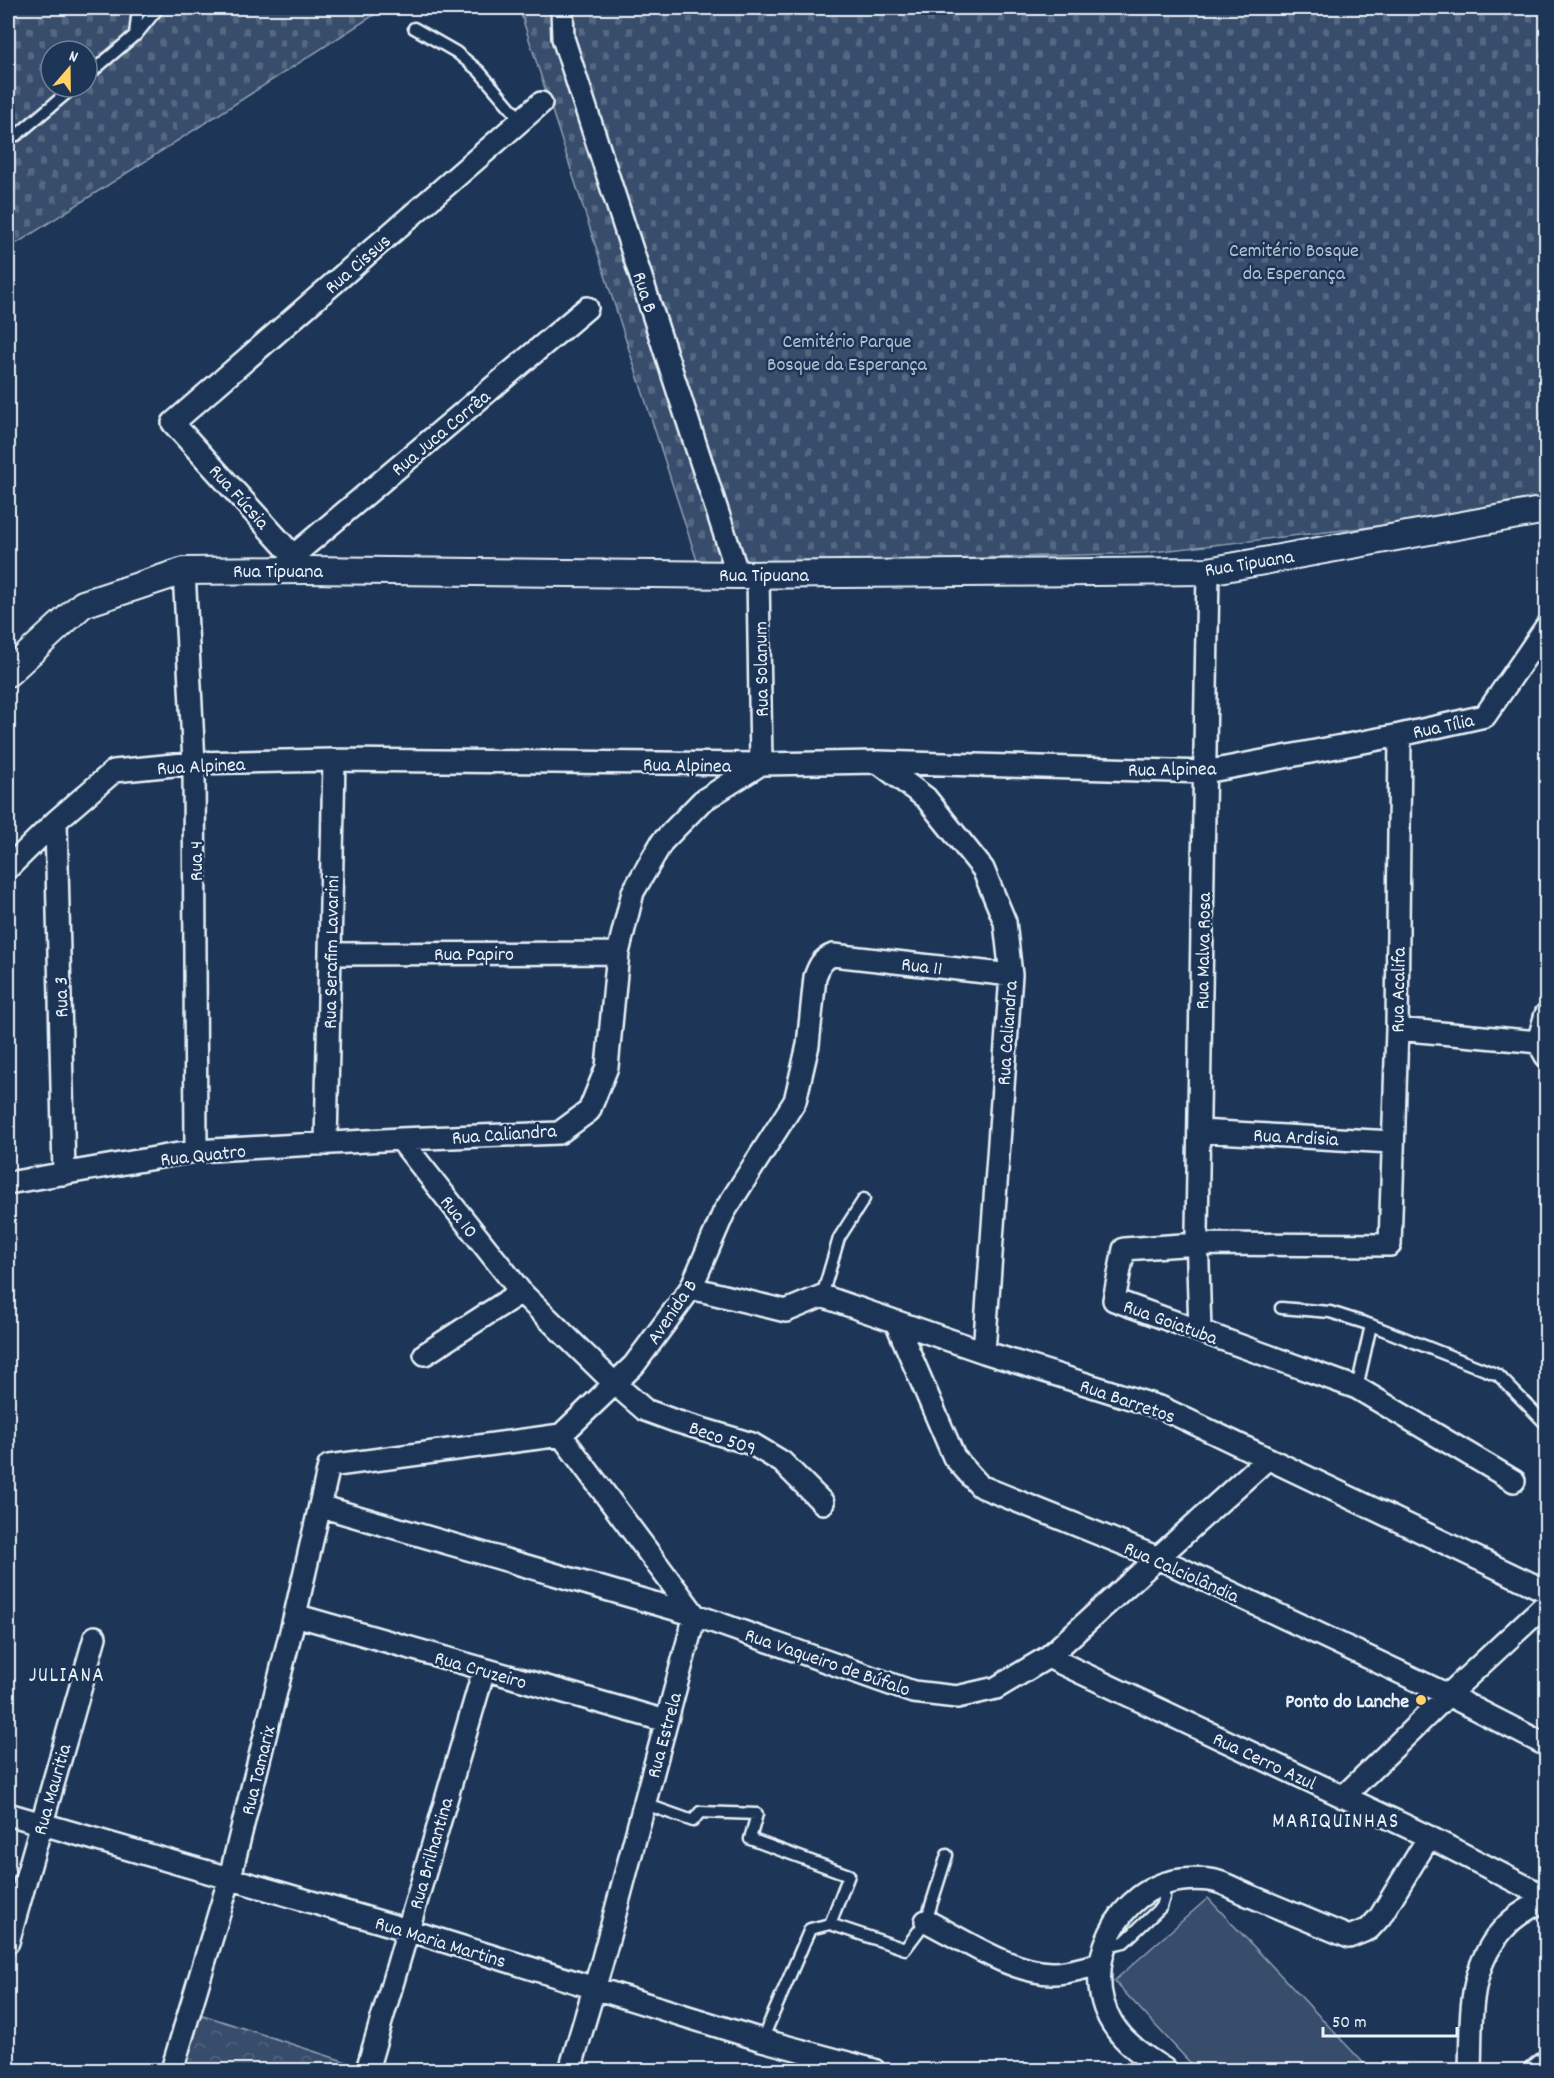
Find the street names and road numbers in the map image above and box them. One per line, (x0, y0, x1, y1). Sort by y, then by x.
street label: Rua Cissus (320, 229, 398, 302)
street label: Rua B (623, 269, 663, 317)
street label: Rua Juca Corrêa (386, 384, 498, 484)
street label: Rua Fúcsia (201, 459, 275, 537)
street label: Rua Tipuana (1203, 544, 1297, 586)
street label: Rua Tipuana (233, 559, 324, 587)
street label: Rua Tipuana (719, 563, 810, 591)
street label: Rua Solanum (748, 621, 778, 717)
street label: Rua Tília (1410, 708, 1477, 748)
street label: Rua Alpinea (156, 752, 247, 784)
street label: Rua Alpinea (643, 752, 732, 782)
street label: Rua Alpinea (1128, 756, 1217, 786)
street label: Rua 4 (184, 841, 212, 881)
street label: Rua Serafim Lavarini (318, 875, 348, 1029)
street label: Rua Malva Rosa (1190, 892, 1220, 1010)
street label: Rua Papiro (434, 942, 514, 970)
street label: Rua Acalifa (1385, 946, 1415, 1033)
street label: Rua 11 (900, 952, 944, 984)
street label: Rua 3 (49, 976, 77, 1018)
street label: Rua Caliandra (991, 979, 1027, 1086)
street label: Rua Caliandra (451, 1118, 558, 1154)
street label: Rua Ardisia (1253, 1123, 1340, 1155)
street label: Rua Quatro (159, 1139, 247, 1175)
street label: Rua 10 (432, 1190, 483, 1245)
street label: Avenida B (641, 1274, 706, 1351)
street label: Rua Goiatuba (1119, 1294, 1222, 1354)
street label: Rua Barretos (1075, 1373, 1179, 1432)
street label: Beco 509 (685, 1415, 759, 1464)
street label: Rua Calciolândia (1119, 1536, 1243, 1612)
street label: Rua Vaqueiro de Búfalo (741, 1622, 914, 1705)
street label: Rua Cruzeiro (431, 1645, 530, 1698)
street label: Rua Estrela (641, 1689, 691, 1782)
street label: Rua Tamarix (235, 1722, 285, 1818)
street label: Rua Cerro Azul (1207, 1727, 1320, 1799)
street label: Rua Mauritia (28, 1740, 80, 1839)
street label: Rua Brilhantina (404, 1794, 462, 1913)
street label: Rua Maria Martins (371, 1911, 509, 1977)

